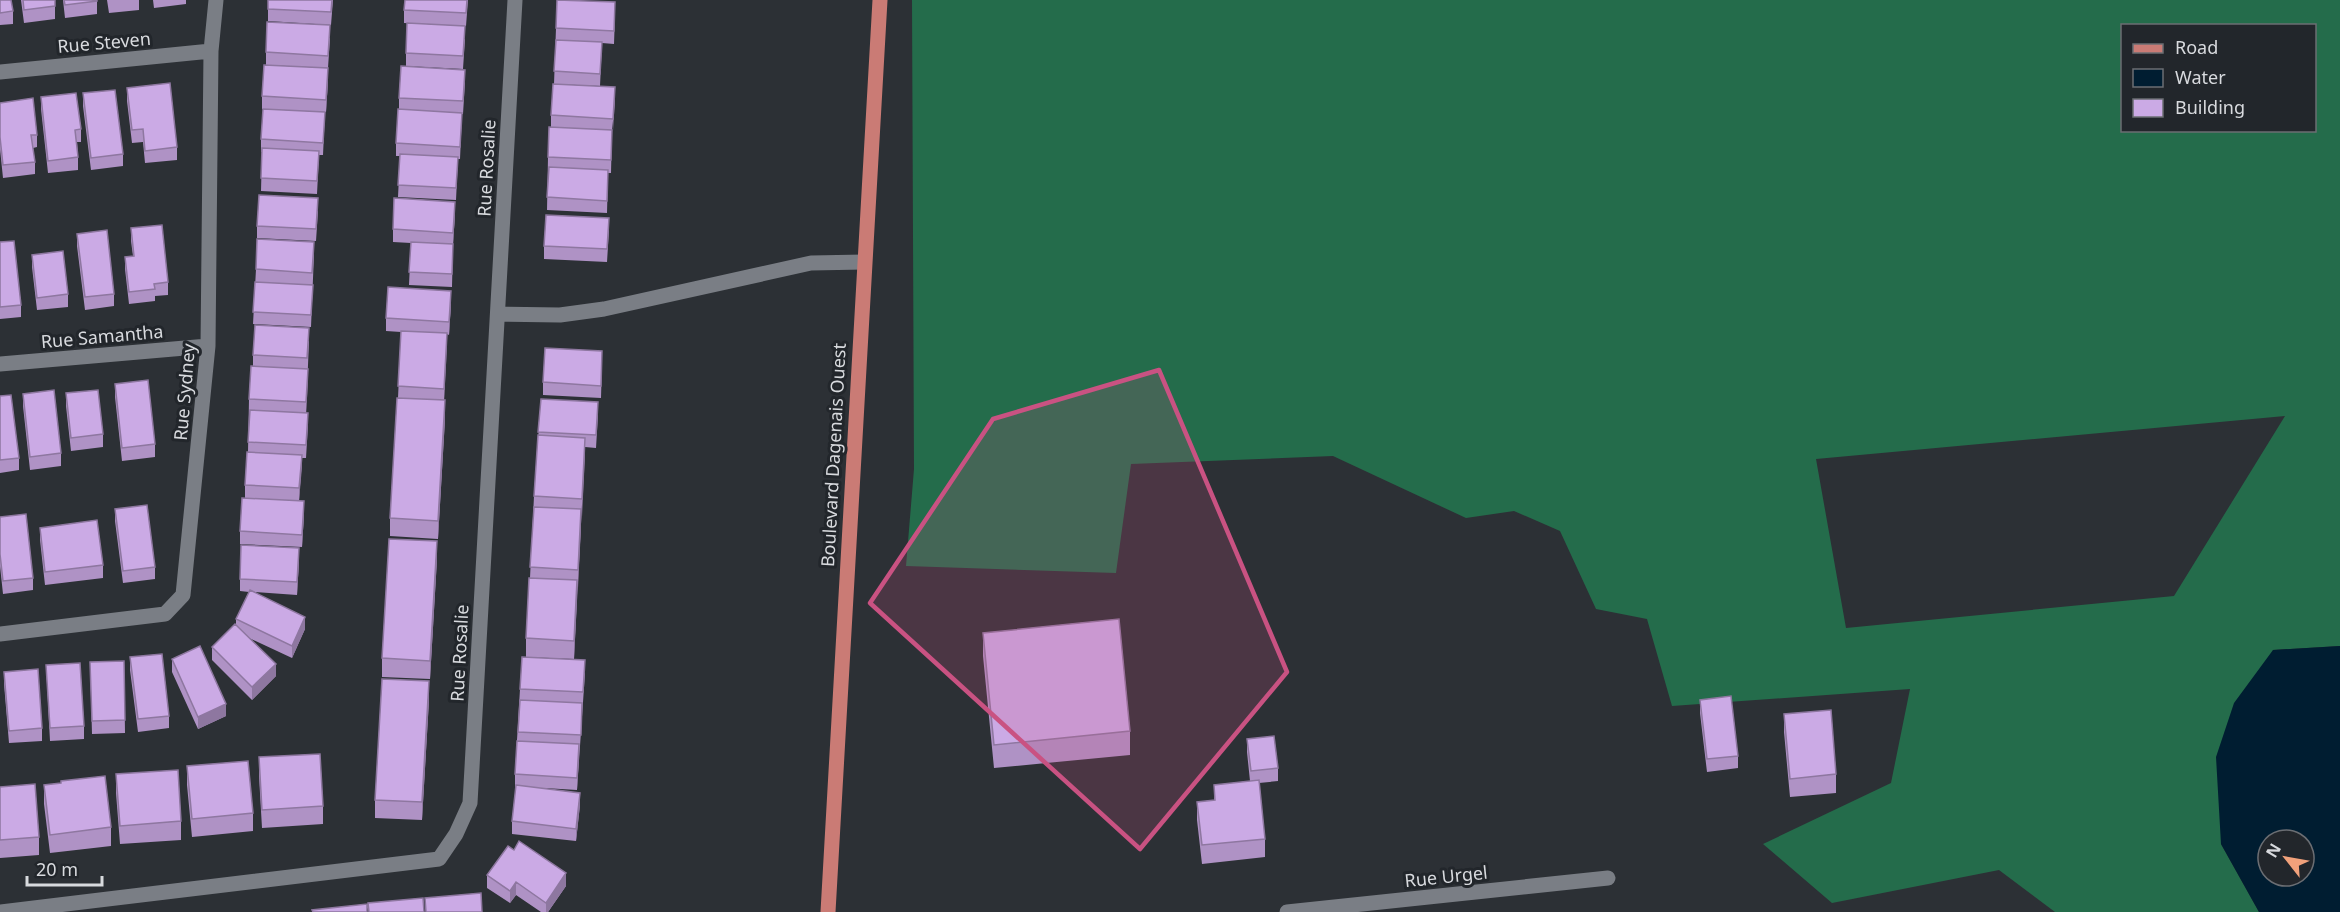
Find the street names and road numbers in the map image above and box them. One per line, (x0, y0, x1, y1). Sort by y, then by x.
street label: Rue Steven (56, 26, 152, 58)
street label: Rue Rosalie (471, 119, 501, 217)
street label: Rue Samantha (40, 319, 164, 353)
street label: Rue Sydney (168, 342, 200, 442)
street label: Boulevard Dagenais Ouest (815, 342, 851, 568)
street label: Rue Rosalie (444, 604, 474, 702)
street label: Rue Urgel (1403, 860, 1489, 892)

